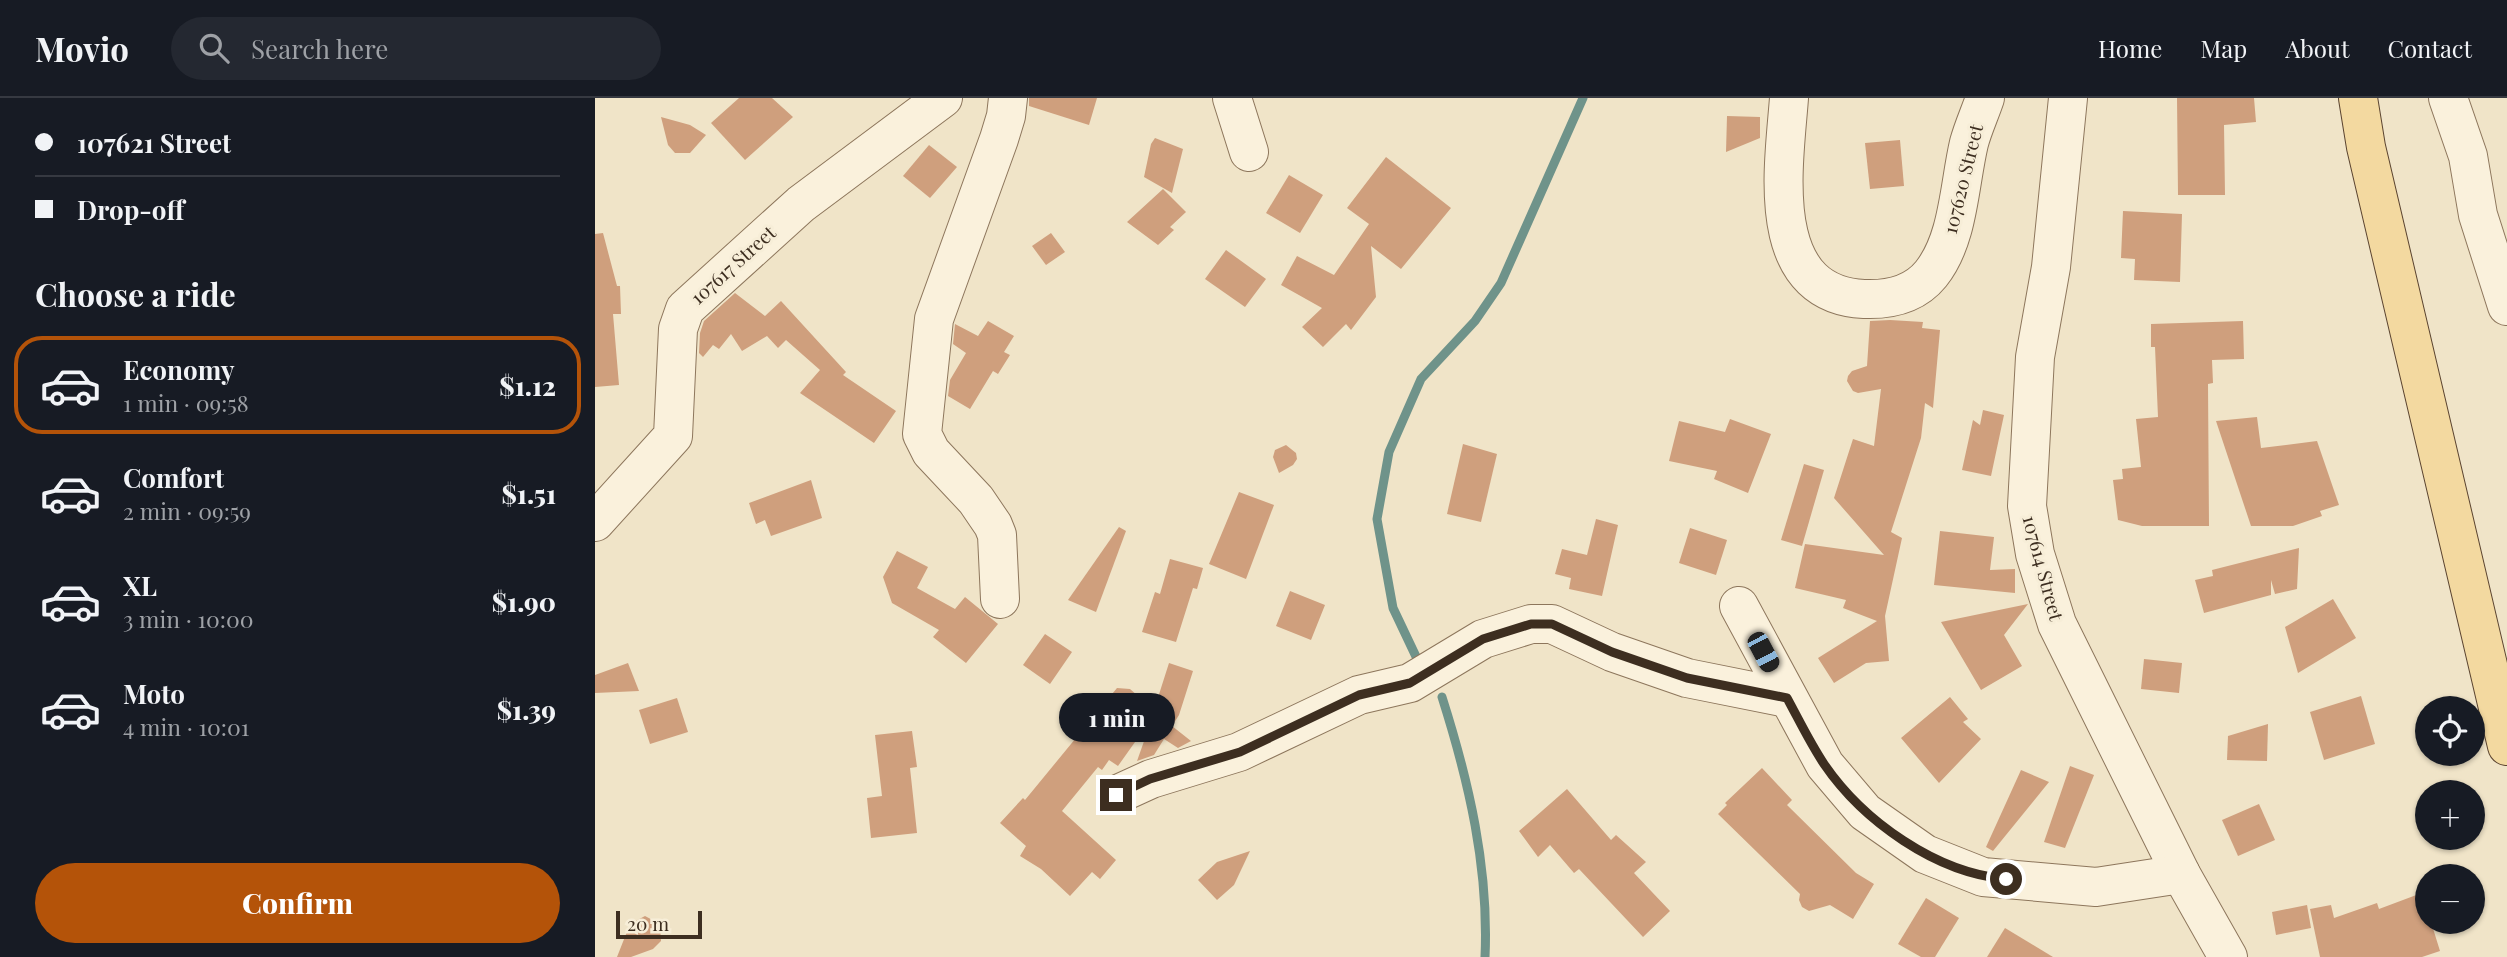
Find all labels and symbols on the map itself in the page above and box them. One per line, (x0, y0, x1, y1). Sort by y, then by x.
street label: 107620 Street (1936, 121, 1988, 236)
street label: 107617 Street (684, 219, 781, 309)
street label: 107614 Street (2017, 512, 2071, 624)
car (1744, 629, 1783, 675)
callout: 1 min (1058, 694, 1174, 742)
route end (1100, 779, 1132, 811)
route start (1990, 863, 2022, 895)
scale bar (616, 908, 702, 940)

